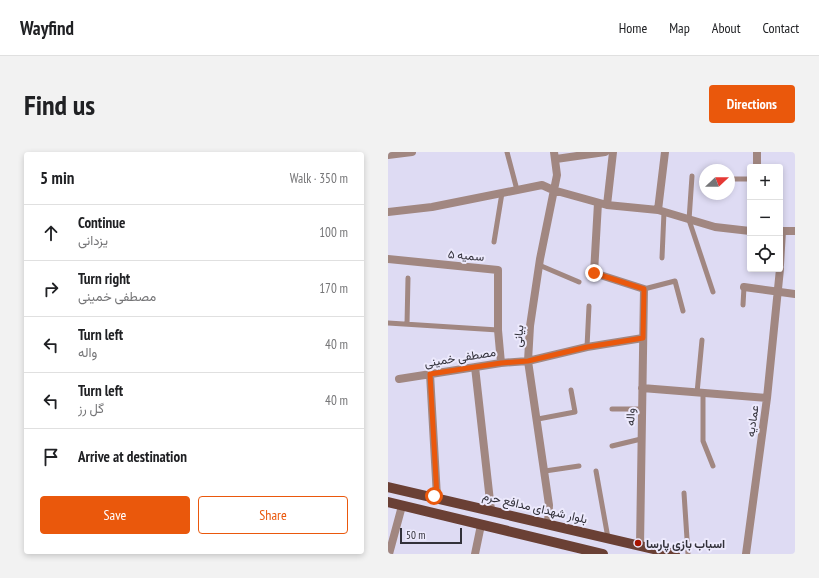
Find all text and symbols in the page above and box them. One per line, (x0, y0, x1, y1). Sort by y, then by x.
text: Wayfind (20, 16, 74, 40)
text: Home (619, 19, 647, 37)
text: Map (669, 19, 690, 37)
text: About (712, 19, 741, 37)
text: Contact (763, 19, 799, 37)
button: Directions (709, 85, 795, 123)
text: Find us (24, 86, 95, 123)
north arrow (699, 164, 735, 200)
map controls (747, 164, 783, 272)
button: + (747, 164, 783, 200)
text: 5 min (40, 167, 74, 189)
text: Walk · 350 m (290, 170, 348, 187)
button: − (747, 200, 783, 236)
text: Continue (78, 213, 125, 232)
icon: ahead (40, 222, 62, 244)
text: 100 m (319, 224, 348, 241)
text: یزدانی (78, 232, 108, 249)
button: locate (747, 236, 783, 272)
street label: سمیه ۵ (447, 246, 485, 264)
route end (585, 264, 603, 282)
text: Turn right (78, 269, 130, 288)
icon: right (40, 278, 62, 300)
text: 170 m (319, 280, 348, 297)
text: مصطفی خمینی (78, 288, 156, 305)
street label: بیانی (510, 324, 527, 348)
text: Turn left (78, 325, 123, 344)
icon: left (40, 334, 62, 356)
text: 40 m (325, 336, 348, 353)
text: واله (78, 344, 97, 361)
street label: مصطفی خمینی (423, 344, 497, 371)
text: Turn left (78, 381, 123, 400)
icon: left (40, 390, 62, 412)
text: 40 m (325, 392, 348, 409)
text: گل رز (78, 400, 104, 417)
street label: عمادیه (742, 404, 762, 438)
street label: واله (622, 408, 639, 426)
icon: arrive (40, 446, 62, 468)
text: Arrive at destination (78, 447, 187, 466)
route start (425, 487, 443, 505)
street label: بلوار شهدای مدافع حرم (481, 488, 589, 528)
button: Save (40, 496, 190, 534)
button: Share (198, 496, 348, 534)
scale bar (400, 526, 462, 545)
text: 50 m (406, 528, 425, 542)
place label: اسباب بازی پارسا (646, 536, 725, 552)
marker: اسباب بازی پارسا (633, 538, 643, 548)

